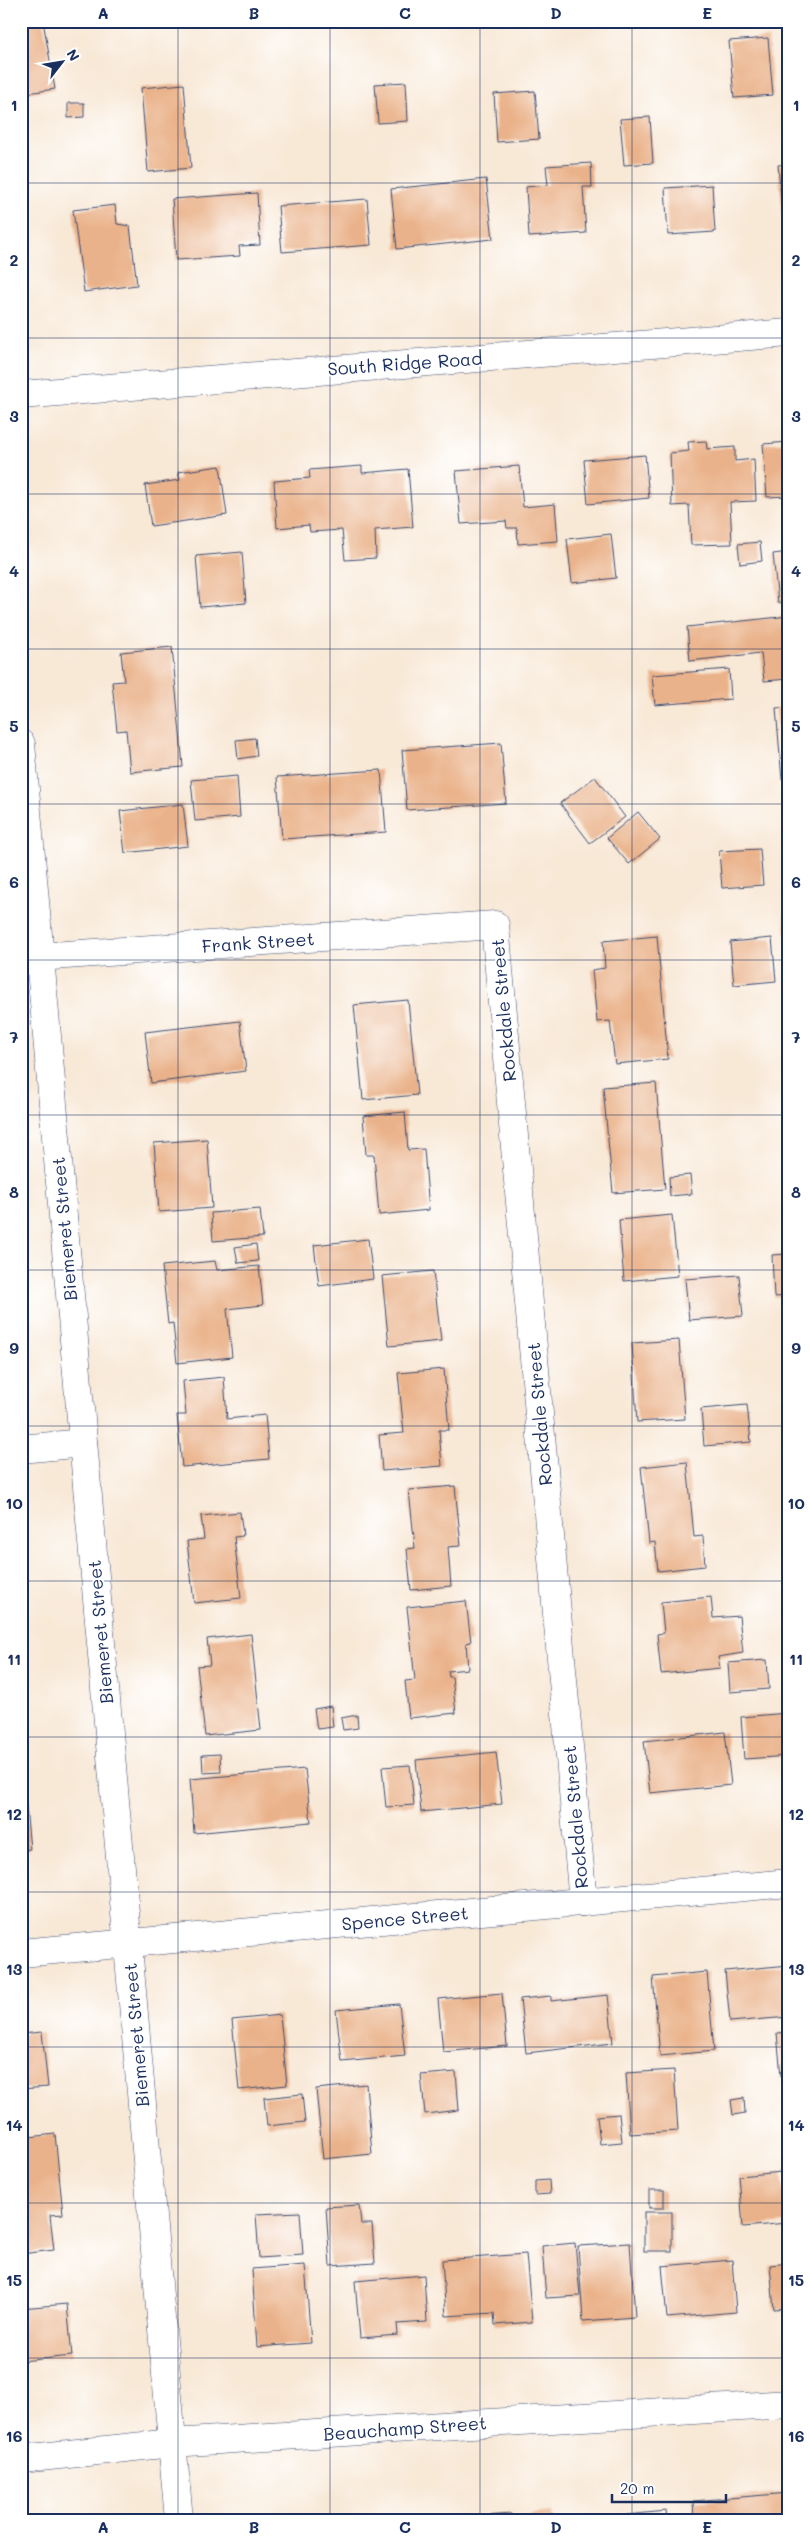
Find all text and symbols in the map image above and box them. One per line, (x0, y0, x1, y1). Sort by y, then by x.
text: A (97, 2, 109, 23)
text: B (249, 2, 259, 23)
text: C (399, 2, 411, 23)
text: D (550, 2, 562, 23)
text: E (702, 2, 712, 23)
north arrow (38, 38, 88, 88)
text: N (63, 46, 84, 65)
text: 1 (10, 94, 18, 115)
text: 1 (792, 94, 800, 115)
text: 2 (10, 249, 19, 270)
text: 2 (792, 249, 801, 270)
street label: South Ridge Road (327, 346, 483, 380)
text: 3 (9, 405, 19, 426)
text: 3 (791, 405, 801, 426)
text: 4 (9, 560, 19, 581)
text: 4 (791, 560, 801, 581)
text: 5 (9, 715, 19, 736)
text: 5 (791, 715, 801, 736)
text: 6 (9, 871, 19, 892)
text: 6 (791, 871, 801, 892)
street label: Frank Street (201, 926, 315, 958)
street label: Rockdale Street (485, 937, 521, 1083)
text: 7 (10, 1026, 19, 1047)
text: 7 (792, 1026, 801, 1047)
street label: Biemeret Street (46, 1156, 82, 1302)
text: 8 (9, 1181, 19, 1202)
text: 8 (791, 1181, 801, 1202)
text: 9 (9, 1337, 19, 1358)
text: 9 (791, 1337, 801, 1358)
street label: Rockdale Street (521, 1341, 557, 1487)
text: 10 (5, 1492, 23, 1513)
text: 10 (787, 1492, 805, 1513)
street label: Biemeret Street (82, 1559, 118, 1705)
text: 11 (7, 1648, 21, 1669)
text: 11 (789, 1648, 803, 1669)
street label: Rockdale Street (557, 1744, 593, 1890)
text: 12 (6, 1803, 22, 1824)
text: 12 (788, 1803, 804, 1824)
street label: Spence Street (341, 1901, 469, 1935)
text: 13 (6, 1958, 23, 1979)
text: 13 (788, 1958, 805, 1979)
street label: Biemeret Street (118, 1962, 154, 2108)
text: 14 (5, 2114, 23, 2135)
text: 14 (787, 2114, 805, 2135)
text: 15 (6, 2269, 22, 2290)
text: 15 (788, 2269, 804, 2290)
street label: Beauchamp Street (322, 2410, 488, 2446)
text: 16 (6, 2425, 23, 2446)
text: 16 (788, 2425, 805, 2446)
scale bar (612, 2471, 726, 2503)
text: 20 m (620, 2478, 654, 2498)
text: A (97, 2516, 109, 2537)
text: B (249, 2516, 259, 2537)
text: C (399, 2516, 411, 2537)
text: D (550, 2516, 562, 2537)
text: E (702, 2516, 712, 2537)

